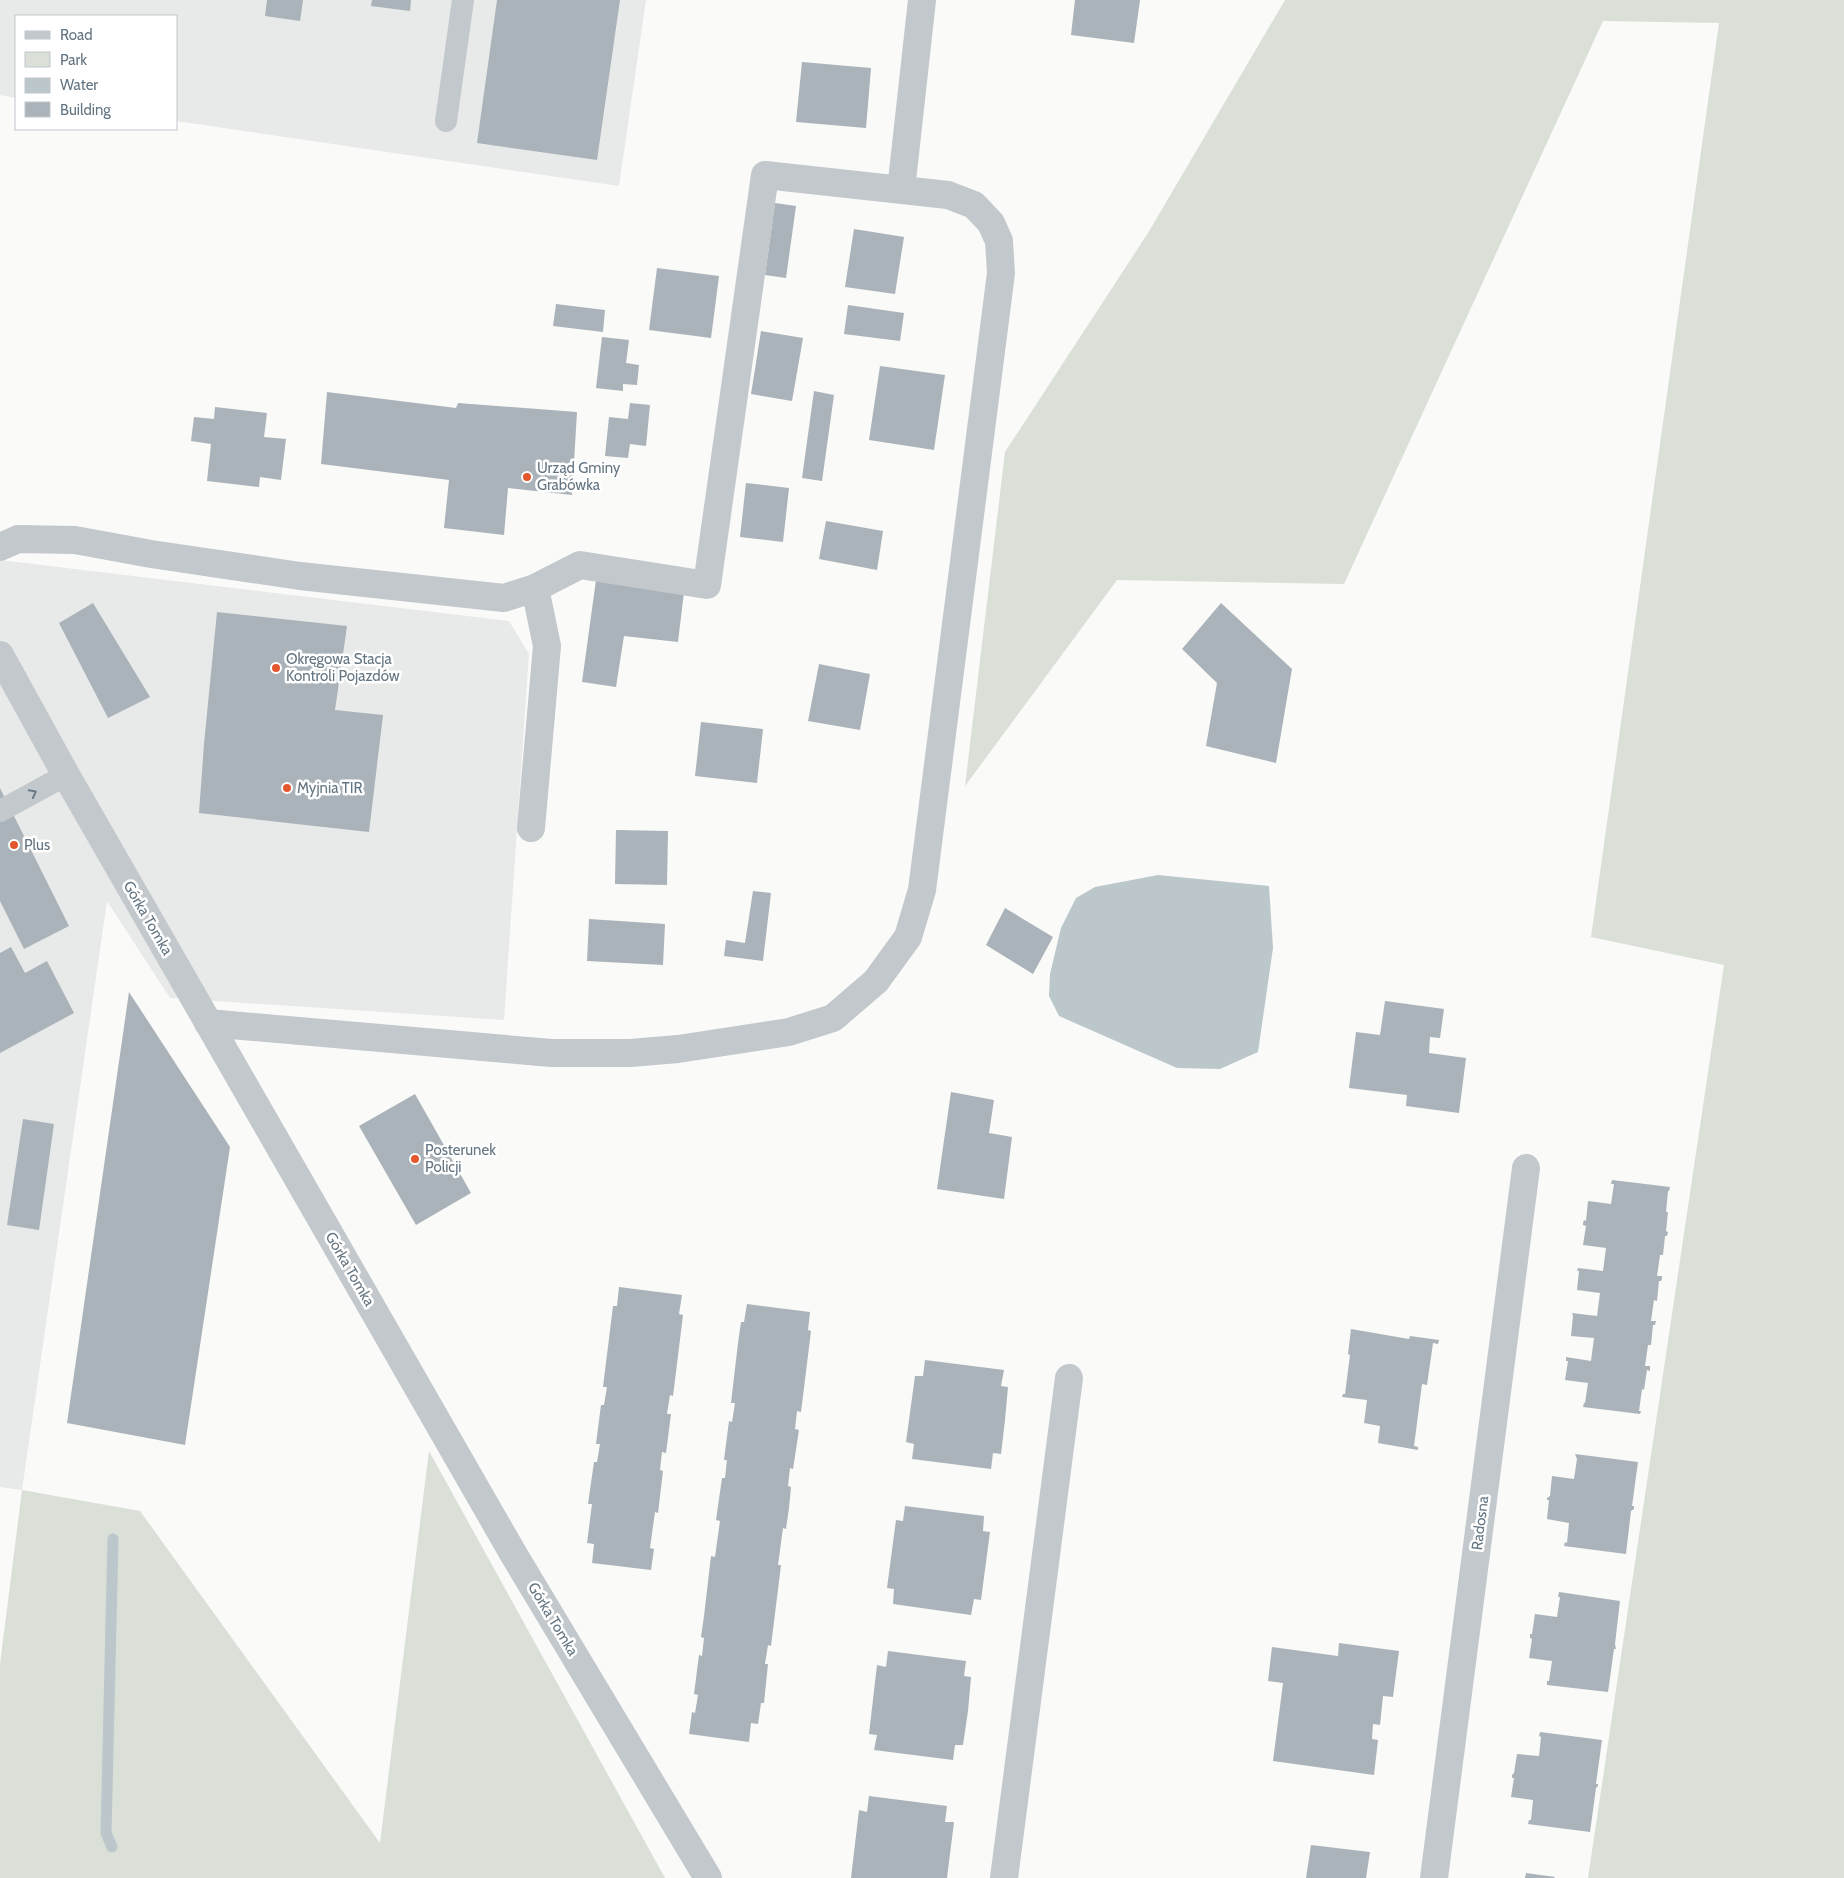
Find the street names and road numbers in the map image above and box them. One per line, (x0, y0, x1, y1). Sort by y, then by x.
street label: Górka Tomka (120, 878, 177, 959)
street label: Górka Tomka (322, 1229, 379, 1310)
street label: Radosna (1468, 1494, 1492, 1551)
street label: Górka Tomka (524, 1579, 582, 1660)

